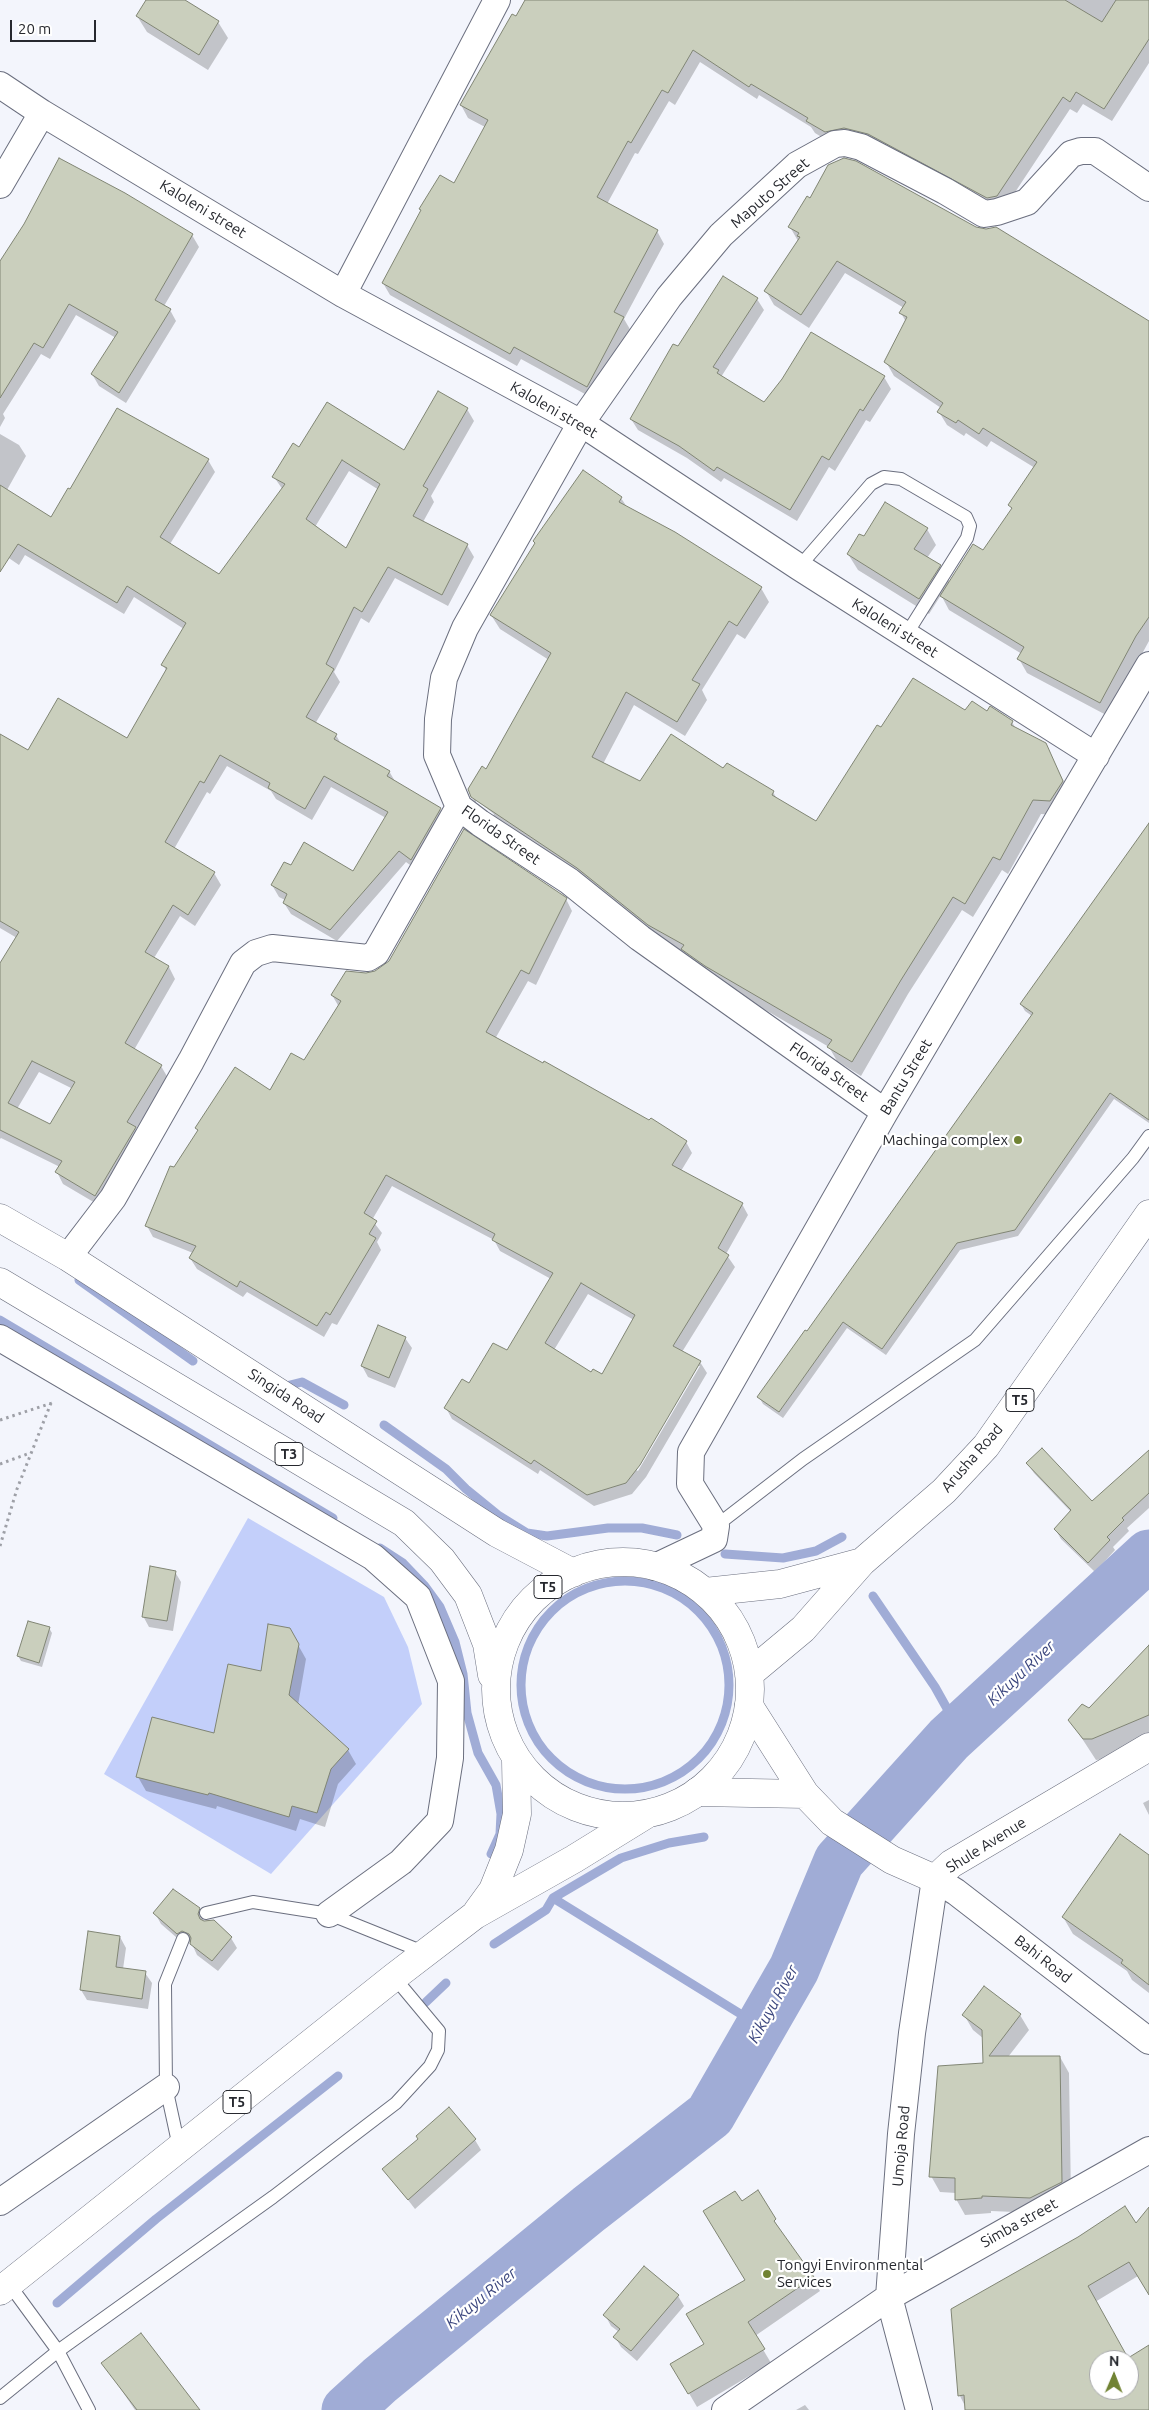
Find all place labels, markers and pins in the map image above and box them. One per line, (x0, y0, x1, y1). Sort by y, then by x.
place label: Machinga complex (883, 1131, 1008, 1149)
marker: Machinga complex (1012, 1134, 1024, 1146)
place label: Tongyi Environmental Services (777, 2256, 923, 2291)
marker: Tongyi Environmental Services (761, 2268, 773, 2280)

